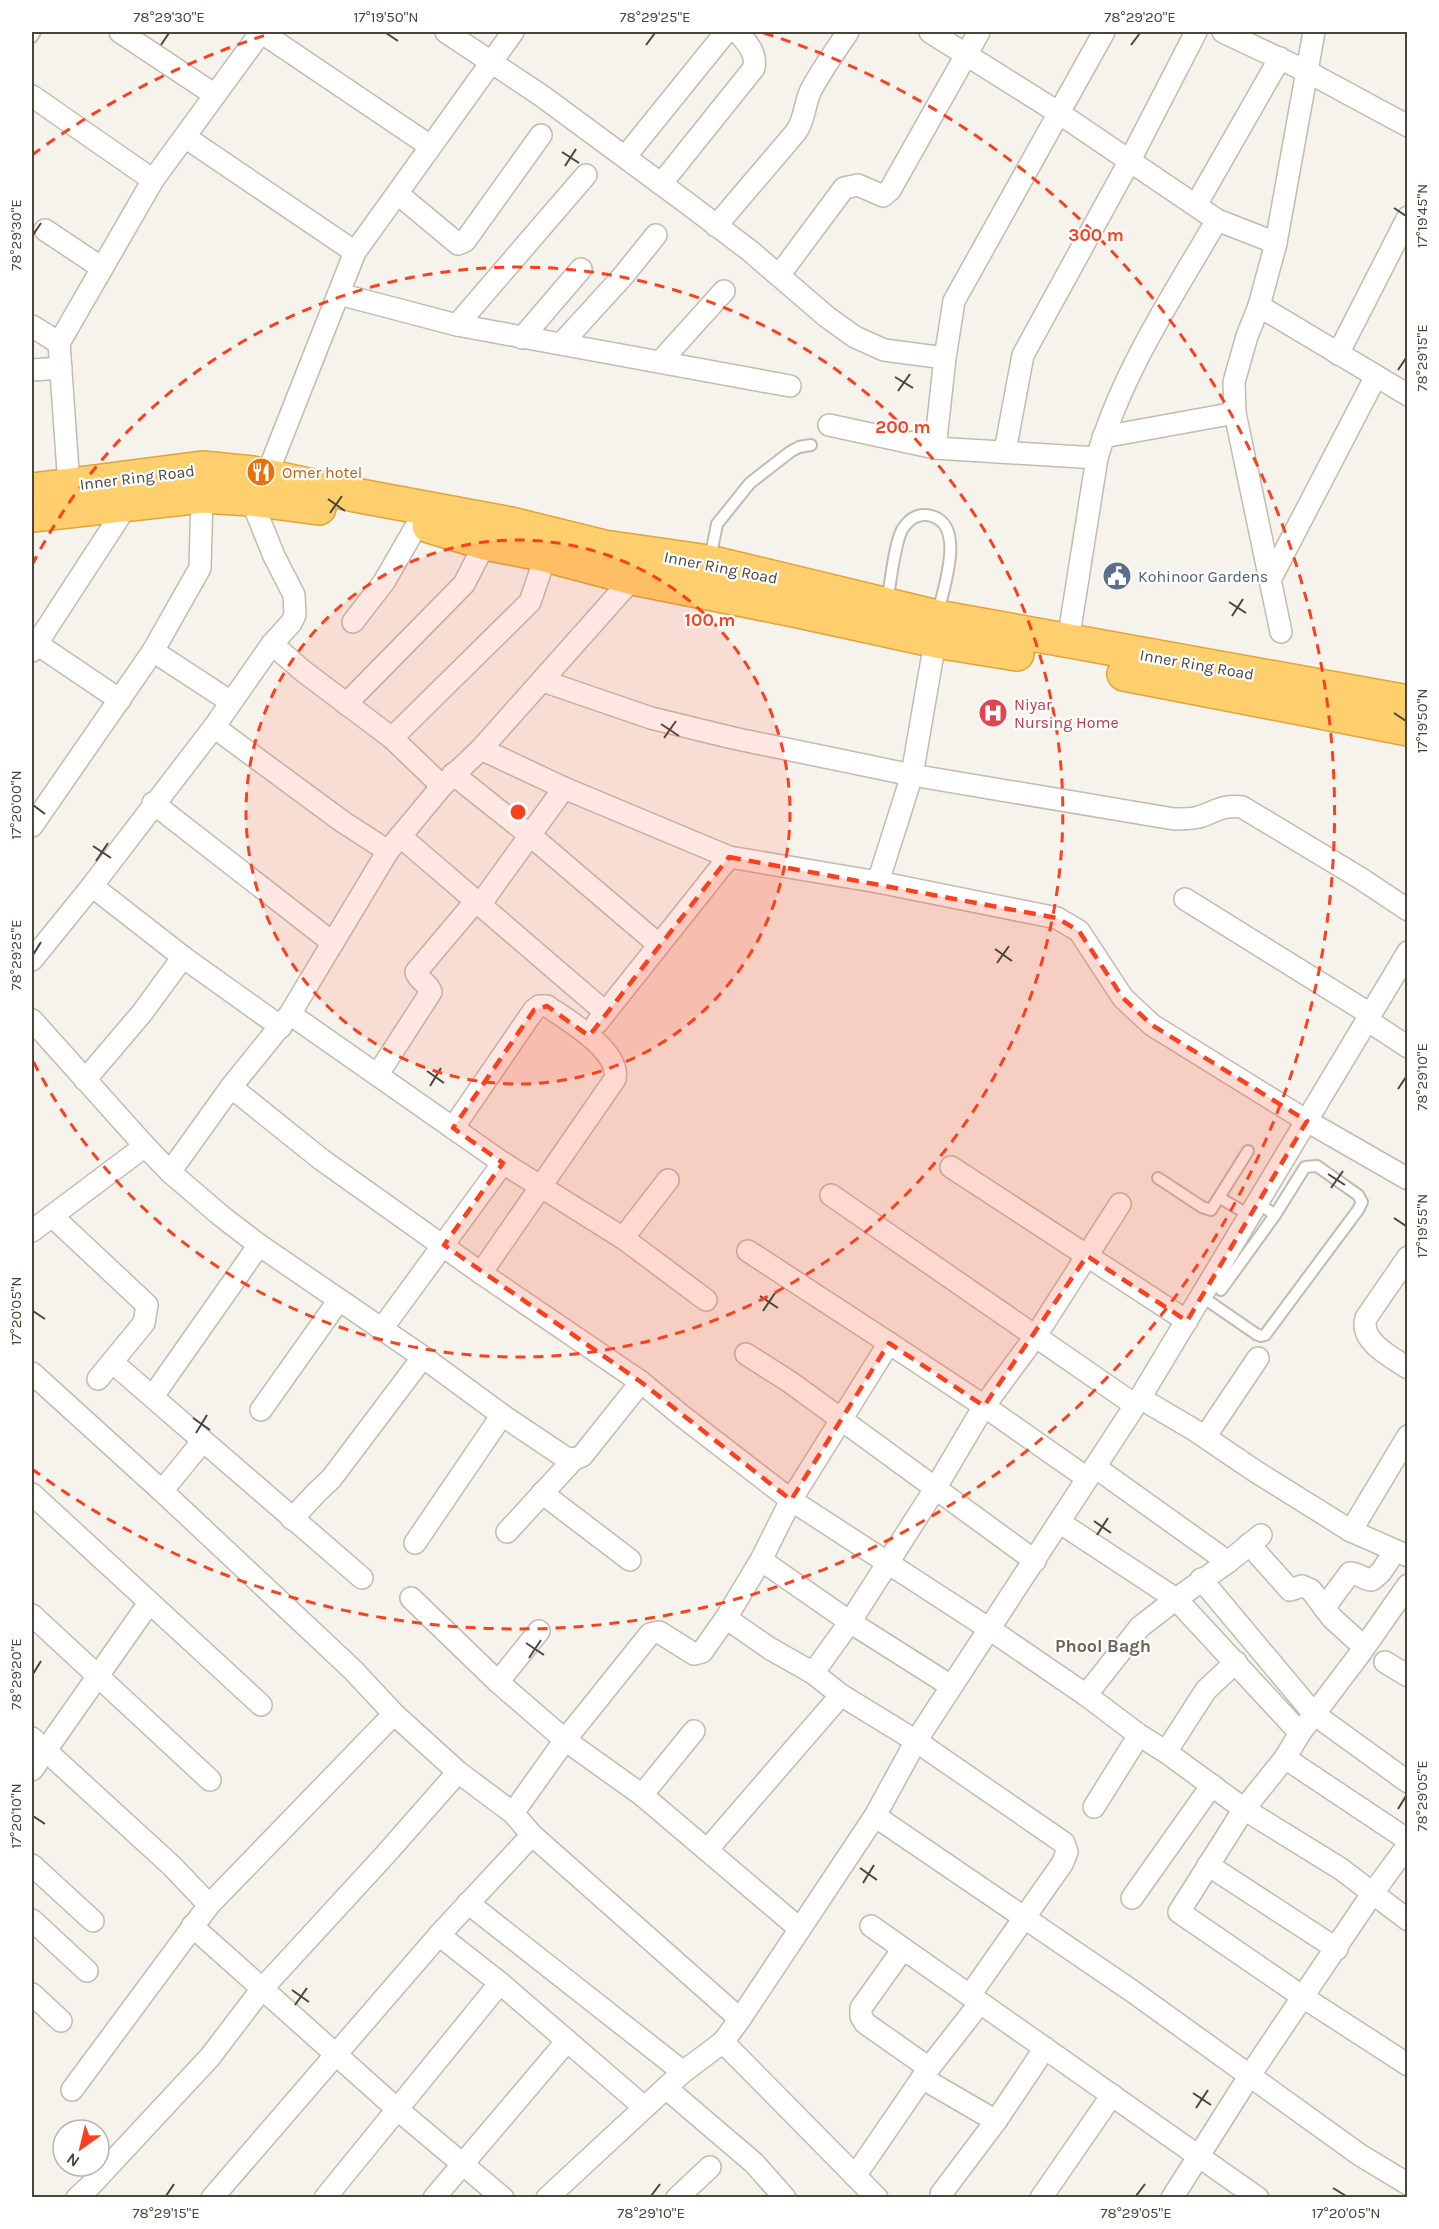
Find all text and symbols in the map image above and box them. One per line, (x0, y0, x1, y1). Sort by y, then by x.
text: 78°29'30"E (133, 8, 205, 26)
text: 17°19'50"N (354, 8, 419, 26)
text: 78°29'25"E (620, 8, 690, 26)
text: 78°29'20"E (1104, 8, 1176, 26)
text: 17°19'45"N (1413, 184, 1431, 248)
text: 78°29'30"E (7, 199, 25, 271)
text: 300 m (1068, 224, 1124, 246)
text: 78°29'15"E (1413, 324, 1431, 392)
text: 200 m (875, 416, 931, 438)
restaurant icon: Omer hotel (245, 456, 277, 488)
street label: Inner Ring Road (79, 461, 196, 494)
place label: Omer hotel (282, 463, 362, 482)
street label: Inner Ring Road (662, 547, 779, 588)
public building icon: Kohinoor Gardens (1101, 560, 1133, 592)
place label: Kohinoor Gardens (1138, 567, 1268, 586)
text: 100 m (685, 609, 735, 631)
street label: Inner Ring Road (1138, 645, 1255, 684)
text: 17°19'50"N (1413, 689, 1431, 754)
place label: Niyar Nursing Home (1014, 695, 1119, 732)
hospital icon: Niyar Nursing Home (977, 697, 1009, 729)
text: 17°20'00"N (7, 770, 25, 840)
centre of rings (508, 802, 528, 822)
text: 78°29'25"E (7, 920, 25, 990)
text: 78°29'10"E (1413, 1043, 1431, 1111)
text: 17°19'55"N (1413, 1194, 1431, 1258)
text: 17°20'05"N (7, 1277, 25, 1345)
district label: Phool Bagh (1055, 1635, 1151, 1657)
text: 78°29'20"E (7, 1638, 25, 1710)
text: 78°29'05"E (1413, 1760, 1431, 1832)
text: 17°20'10"N (7, 1783, 25, 1849)
north arrow (51, 2118, 111, 2178)
text: N (63, 2149, 83, 2171)
text: 78°29'15"E (132, 2204, 200, 2222)
text: 78°29'10"E (617, 2204, 685, 2222)
text: 78°29'05"E (1100, 2204, 1172, 2222)
text: 17°20'05"N (1312, 2204, 1380, 2222)

